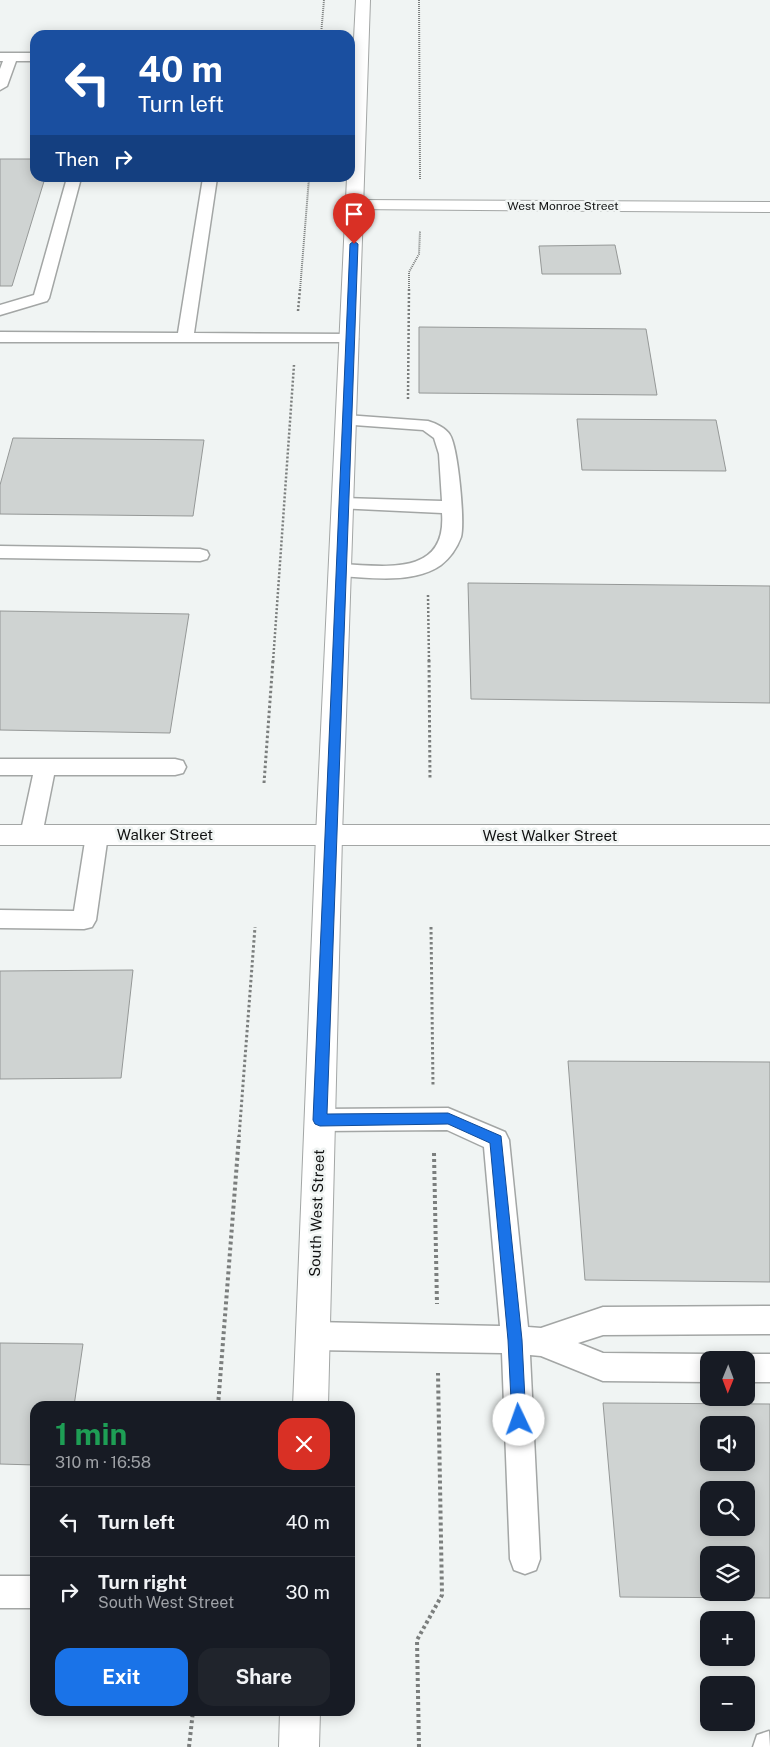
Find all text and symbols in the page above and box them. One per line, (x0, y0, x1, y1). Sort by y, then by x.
text: 40 m (138, 49, 223, 90)
icon: left (55, 50, 120, 115)
text: Turn left (138, 91, 224, 117)
icon: right (109, 145, 137, 173)
text: Then (55, 148, 99, 170)
pin (333, 193, 375, 244)
street label: West Monroe Street (507, 199, 619, 213)
icon: arrive (340, 200, 368, 228)
street label: Walker Street (117, 826, 213, 843)
street label: West Walker Street (483, 827, 618, 844)
street label: South West Street (306, 1149, 327, 1277)
north arrow (700, 1351, 755, 1406)
map controls (700, 1351, 755, 1731)
position arrow (492, 1393, 544, 1445)
text: 1 min (55, 1416, 127, 1452)
button: sound (700, 1416, 755, 1471)
button: close (278, 1418, 330, 1470)
text: 310 m · 16:58 (55, 1453, 151, 1472)
button: search (700, 1481, 755, 1536)
icon: left (55, 1508, 83, 1536)
text: Turn left (98, 1511, 175, 1533)
text: 40 m (285, 1511, 330, 1533)
button: layers (700, 1546, 755, 1601)
text: Turn right (98, 1571, 187, 1593)
icon: right (55, 1578, 83, 1606)
text: 30 m (285, 1581, 330, 1603)
text: South West Street (98, 1593, 234, 1612)
button: + (700, 1611, 755, 1666)
button: Exit (55, 1648, 188, 1706)
button: Share (198, 1648, 330, 1706)
button: − (700, 1676, 755, 1731)

